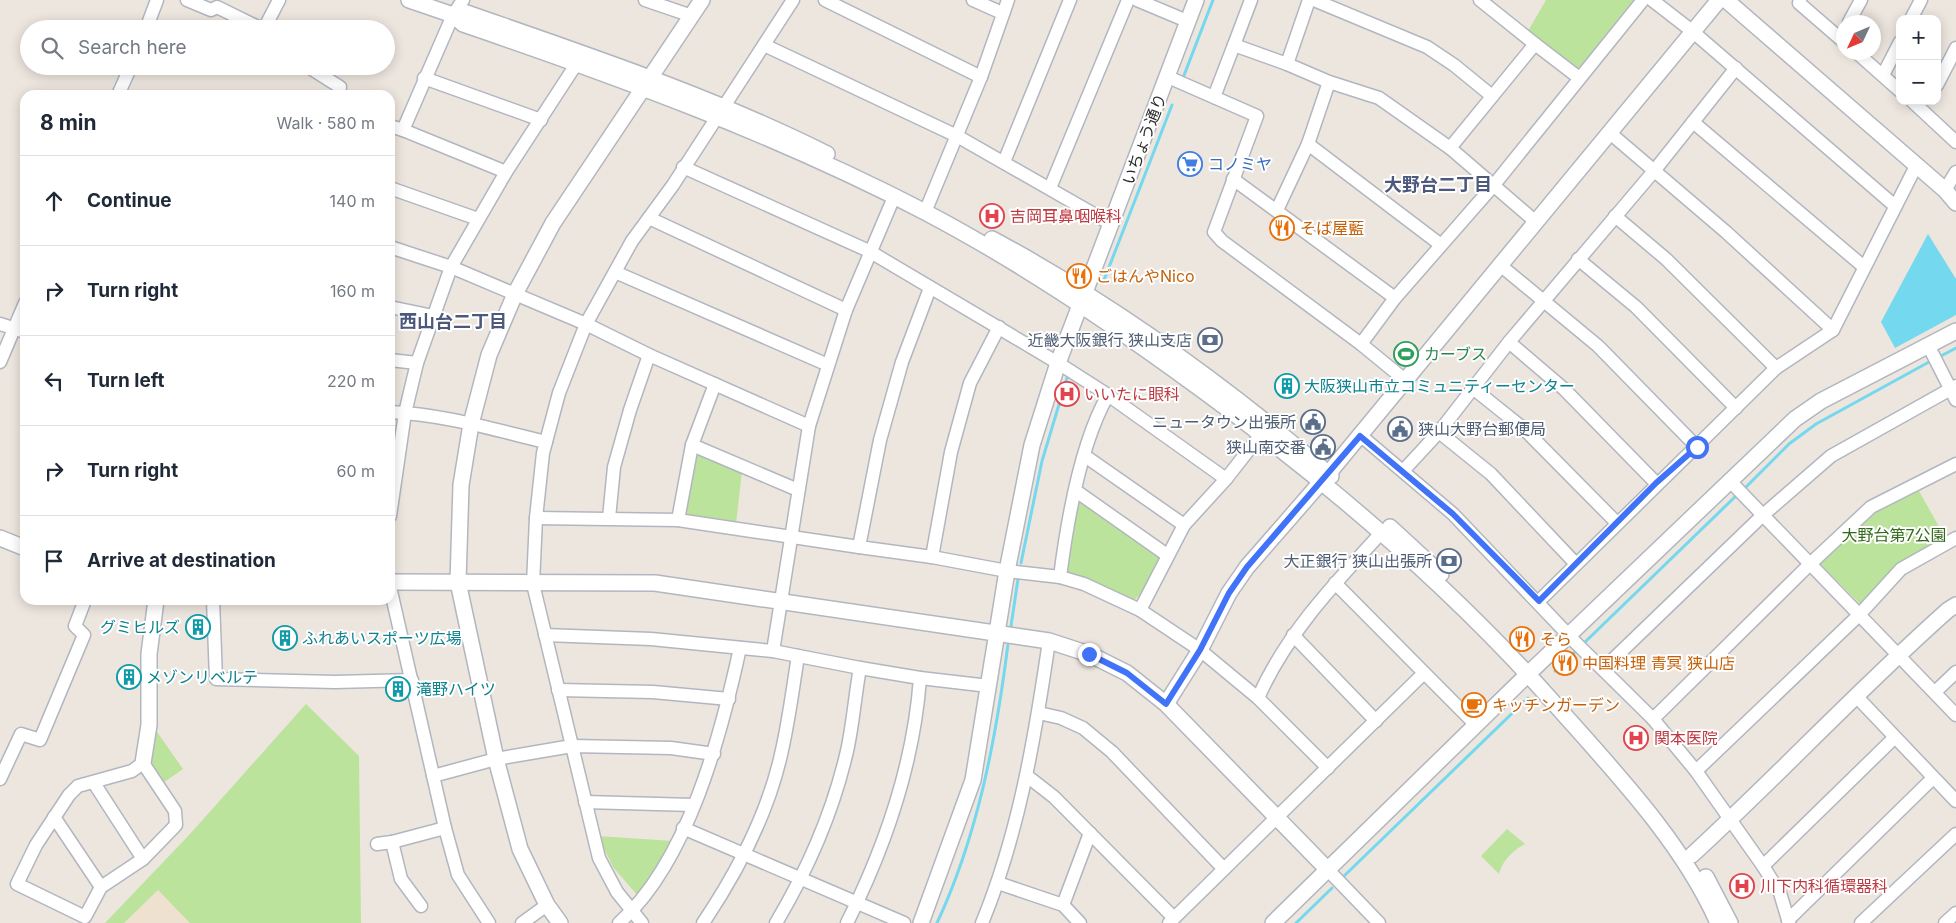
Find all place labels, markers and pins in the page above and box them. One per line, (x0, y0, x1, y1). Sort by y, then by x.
supermarket icon: コノミヤ (1177, 151, 1203, 177)
place label: コノミヤ (1208, 154, 1272, 174)
hospital icon: 吉岡耳鼻咽喉科 (979, 203, 1005, 229)
place label: 吉岡耳鼻咽喉科 (1010, 206, 1122, 226)
restaurant icon: そば屋藍 (1269, 215, 1295, 241)
place label: そば屋藍 (1300, 218, 1364, 238)
restaurant icon: ごはんやNico (1066, 263, 1092, 289)
place label: ごはんやNico (1096, 266, 1195, 286)
bank icon: 近畿大阪銀行 狭山支店 (1197, 327, 1223, 353)
place label: 近畿大阪銀行 狭山支店 (1027, 330, 1192, 350)
sports icon: カーブス (1393, 341, 1419, 367)
place label: カーブス (1424, 344, 1487, 364)
building icon: 大阪狭山市立コミュニティーセンター (1274, 373, 1300, 399)
place label: 大阪狭山市立コミュニティーセンター (1304, 376, 1575, 396)
hospital icon: いいたに眼科 (1054, 381, 1080, 407)
place label: いいたに眼科 (1084, 384, 1180, 404)
public building icon: ニュータウン出張所 (1300, 409, 1326, 435)
place label: ニュータウン出張所 (1152, 412, 1296, 432)
public building icon: 狭山大野台郵便局 (1387, 416, 1413, 442)
place label: 狭山大野台郵便局 (1418, 419, 1546, 439)
public building icon: 狭山南交番 (1310, 434, 1336, 460)
place label: 狭山南交番 (1226, 437, 1306, 457)
bank icon: 大正銀行 狭山出張所 (1436, 548, 1462, 574)
place label: 大正銀行 狭山出張所 (1283, 551, 1432, 571)
building icon: グミヒルズ (185, 614, 211, 640)
place label: グミヒルズ (100, 617, 180, 637)
building icon: ふれあいスポーツ広場 (272, 625, 298, 651)
restaurant icon: そら (1509, 626, 1535, 652)
place label: ふれあいスポーツ広場 (302, 628, 462, 648)
place label: そら (1540, 629, 1572, 649)
restaurant icon: 中国料理 青冥 狭山店 (1552, 650, 1578, 676)
place label: 中国料理 青冥 狭山店 (1582, 653, 1735, 673)
building icon: メゾンリベルテ (116, 664, 142, 690)
place label: メゾンリベルテ (146, 667, 258, 687)
building icon: 滝野ハイツ (385, 676, 411, 702)
place label: 滝野ハイツ (416, 679, 496, 699)
cafe icon: キッチンガーデン (1461, 692, 1487, 718)
place label: キッチンガーデン (1492, 695, 1620, 715)
hospital icon: 関本医院 (1623, 725, 1649, 751)
place label: 関本医院 (1654, 728, 1718, 748)
hospital icon: 川下内科循環器科 (1729, 873, 1755, 899)
place label: 川下内科循環器科 (1760, 876, 1888, 896)

